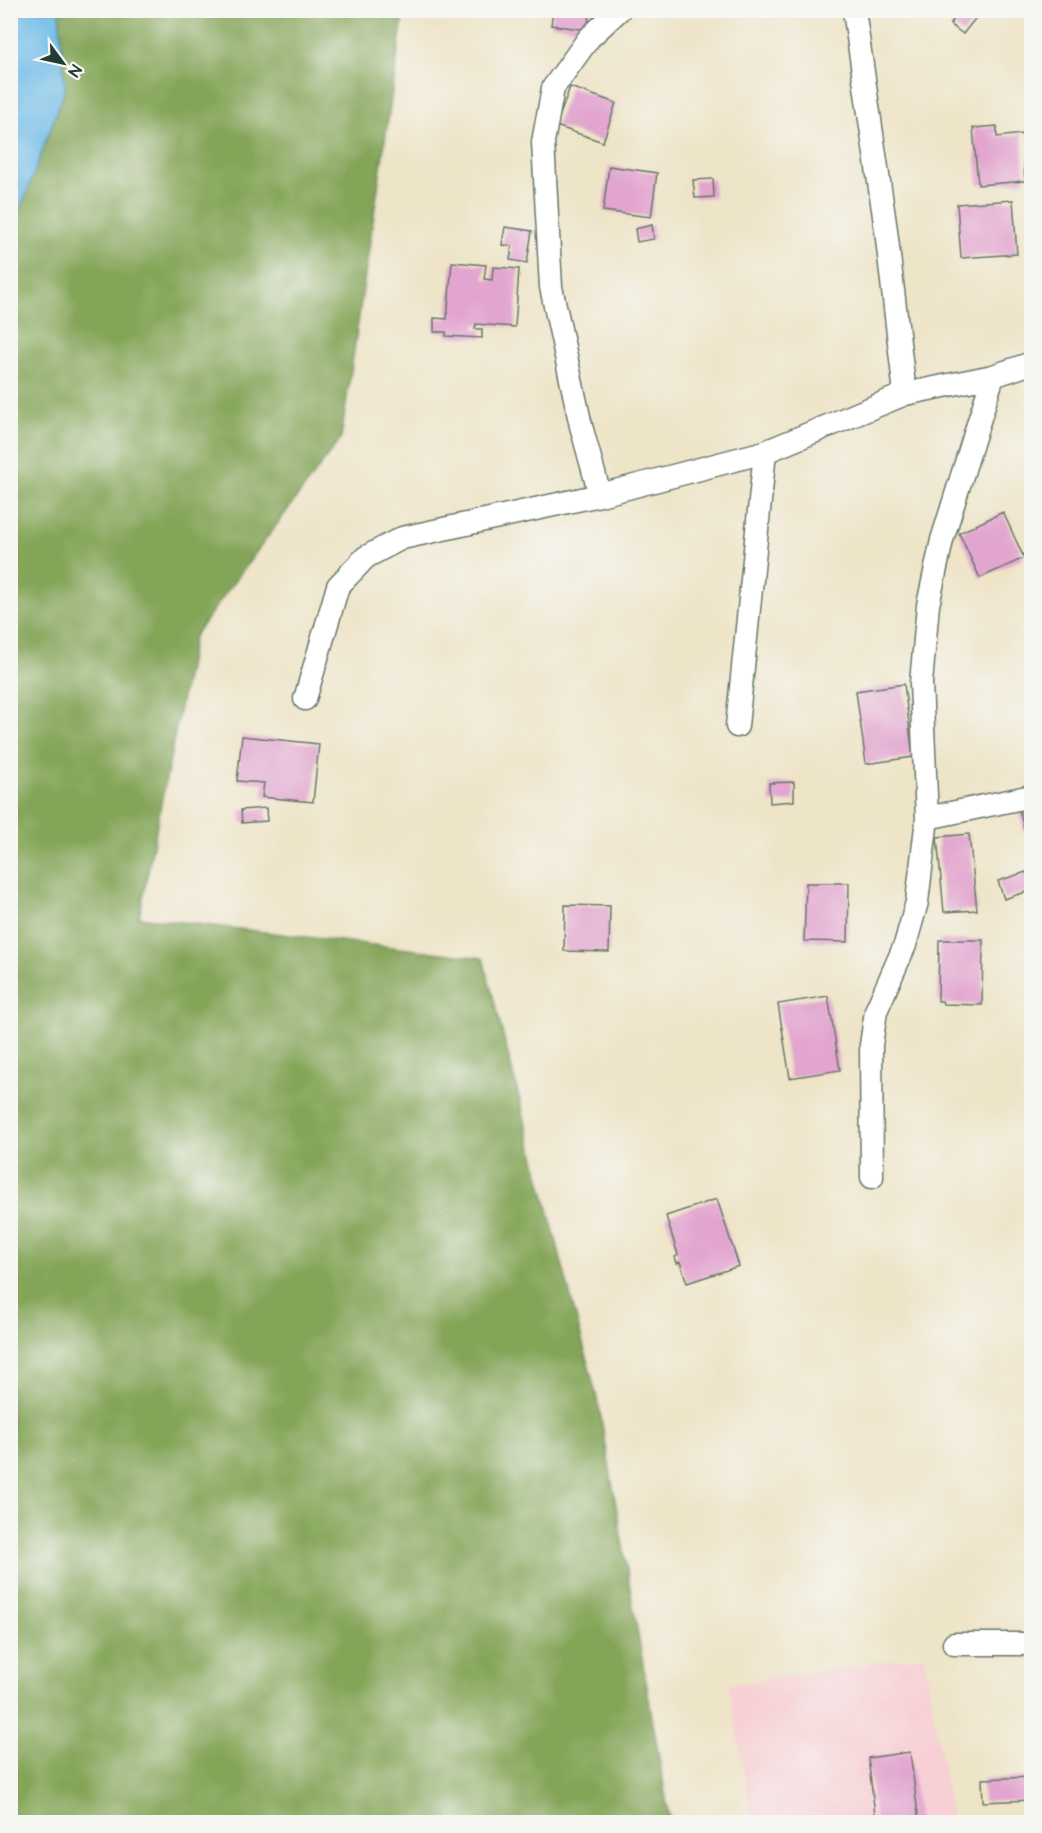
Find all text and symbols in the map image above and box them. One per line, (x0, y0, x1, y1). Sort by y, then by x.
north arrow (33, 33, 93, 93)
text: N (63, 60, 87, 81)

